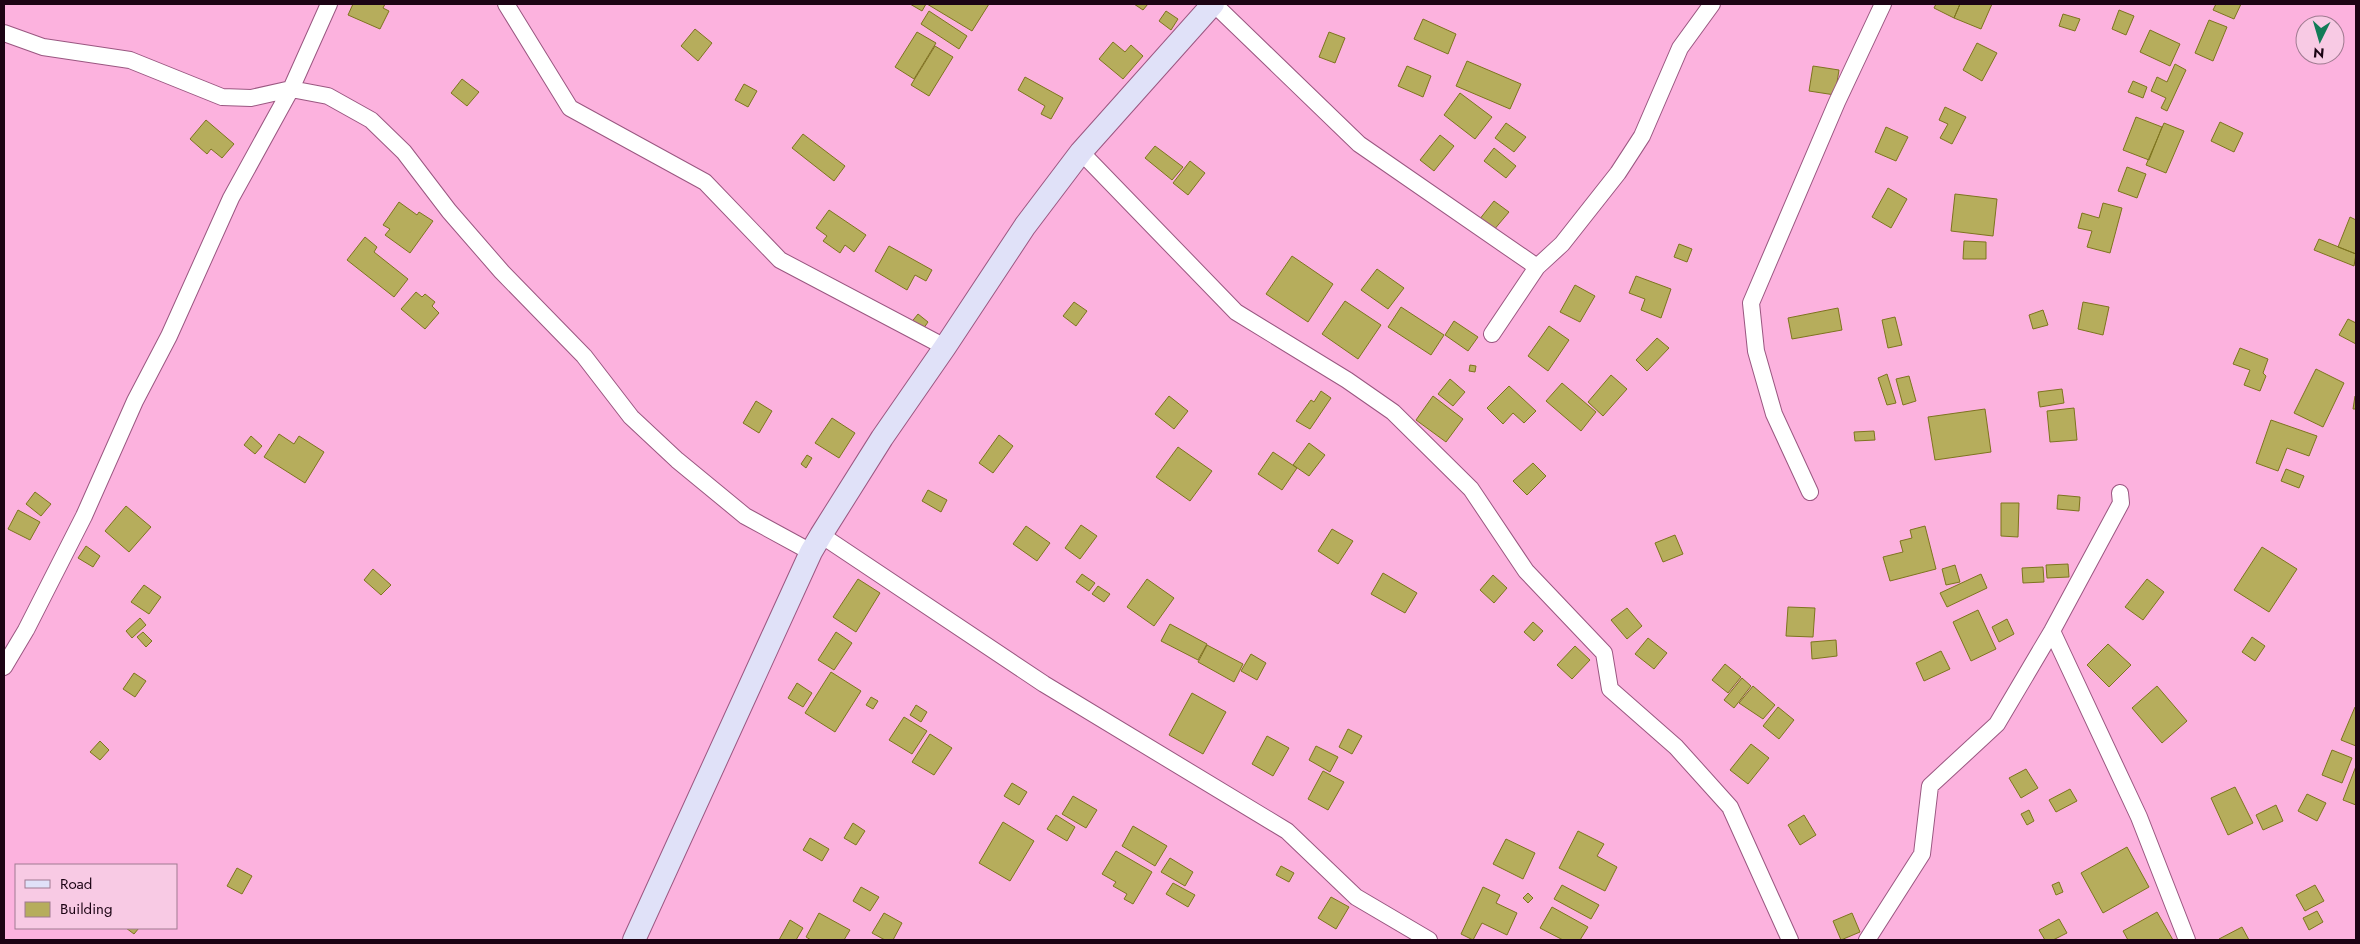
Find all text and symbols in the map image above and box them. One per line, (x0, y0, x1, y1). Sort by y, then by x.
north arrow (2295, 15, 2345, 65)
text: N (2312, 43, 2325, 63)
legend (15, 864, 178, 929)
text: Road (60, 873, 92, 895)
text: Building (60, 898, 112, 920)

